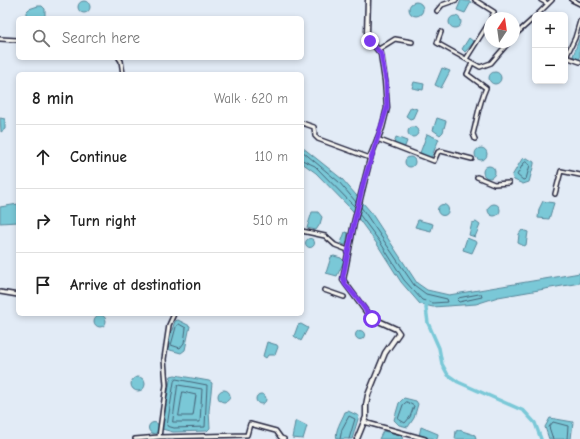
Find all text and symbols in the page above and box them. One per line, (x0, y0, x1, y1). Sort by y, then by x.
north arrow (484, 12, 520, 48)
map controls (532, 12, 568, 84)
button: + (532, 12, 568, 48)
search box (16, 16, 304, 60)
icon: search (30, 27, 52, 49)
text: Search here (62, 29, 140, 47)
route end (361, 32, 379, 50)
button: − (532, 48, 568, 84)
text: 8 min (32, 89, 74, 108)
text: Walk · 620 m (214, 91, 288, 106)
icon: ahead (32, 146, 54, 168)
text: Continue (70, 148, 127, 166)
text: 110 m (255, 149, 288, 164)
icon: right (32, 210, 54, 232)
text: Turn right (70, 212, 136, 230)
text: 510 m (253, 213, 288, 228)
icon: arrive (32, 274, 54, 296)
text: Arrive at destination (70, 276, 201, 294)
route start (363, 310, 381, 328)

